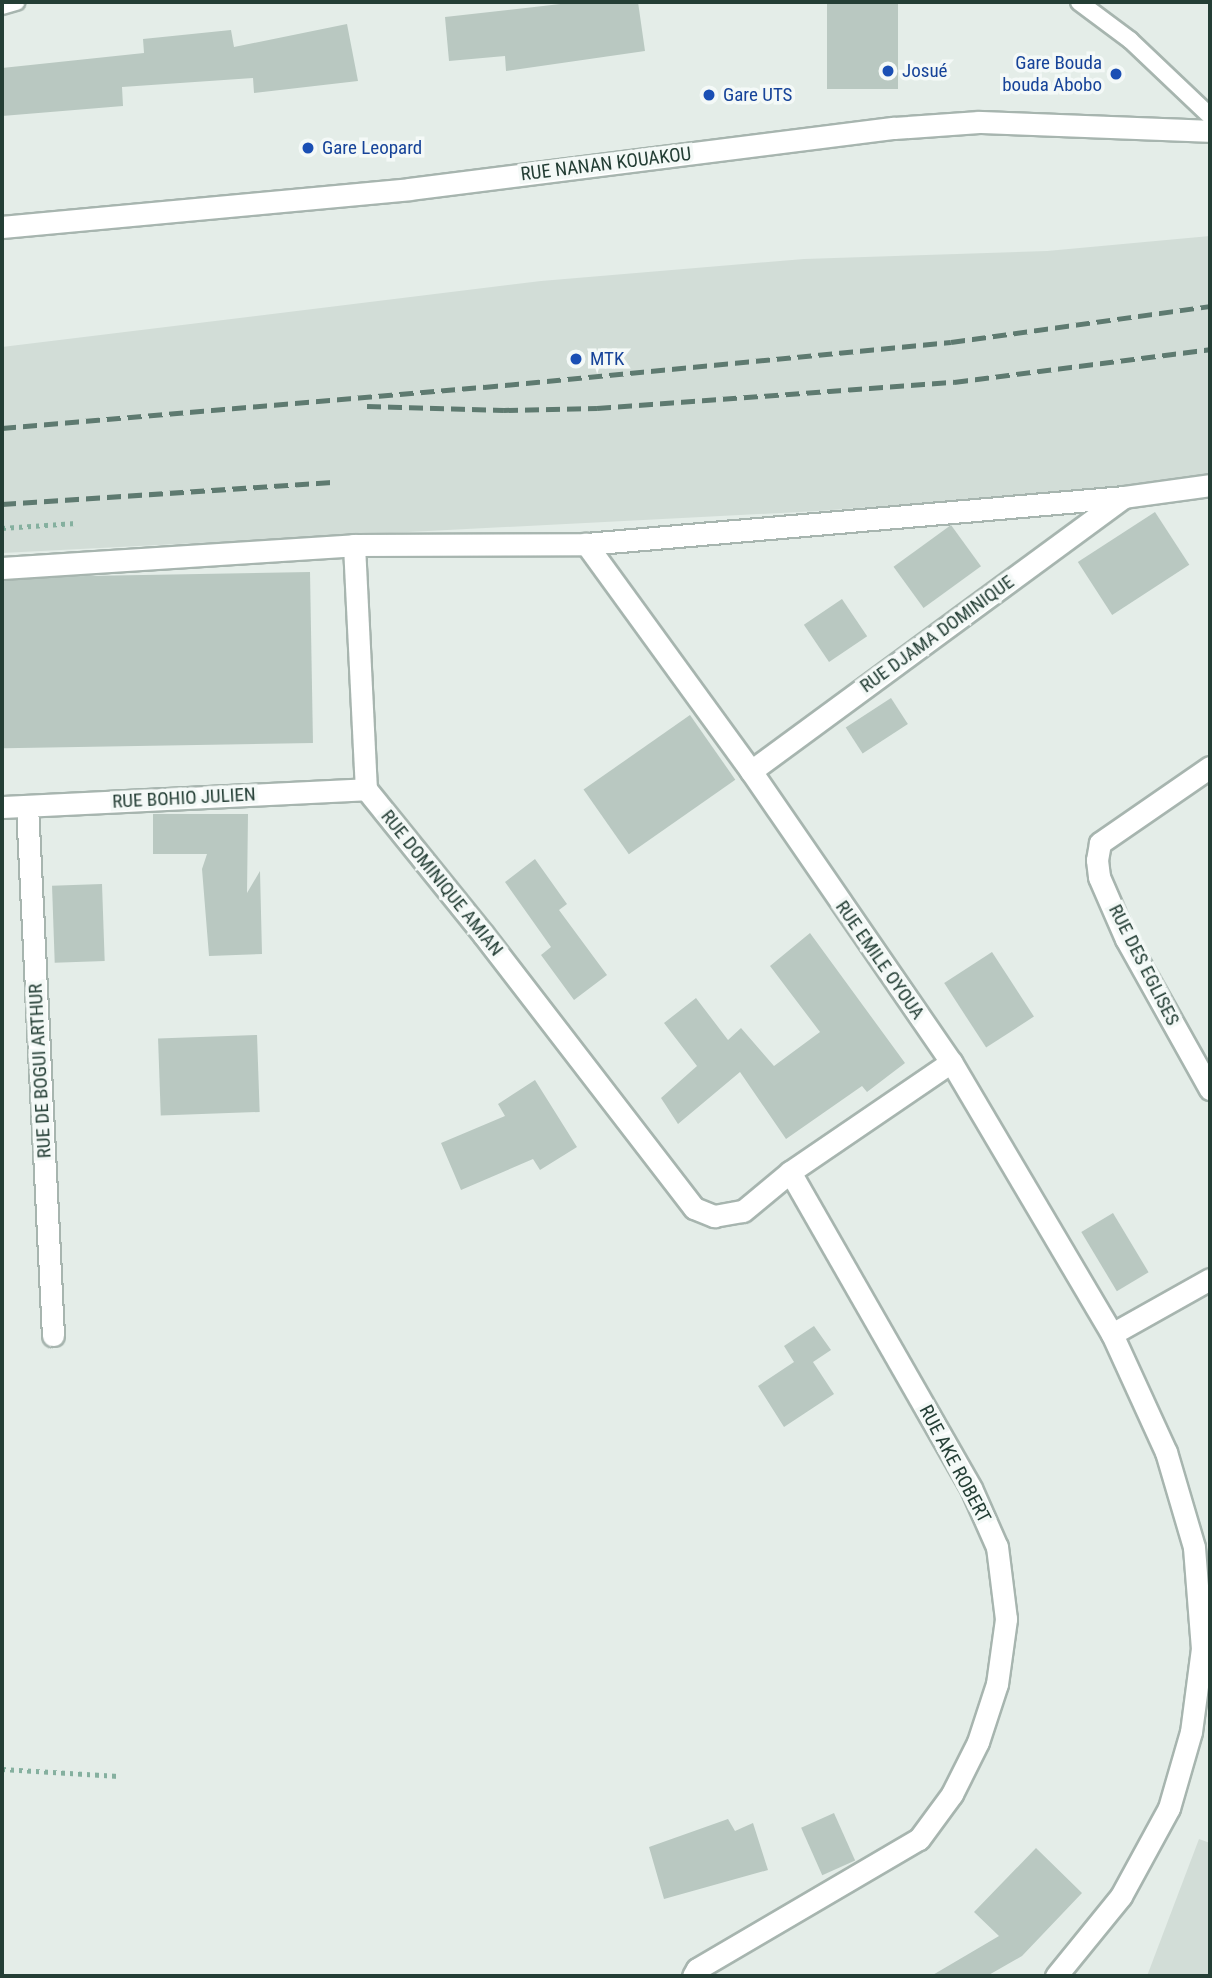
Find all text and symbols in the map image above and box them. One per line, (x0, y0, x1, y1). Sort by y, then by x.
place label: Gare Bouda bouda Abobo (1002, 52, 1102, 96)
place label: Josué (902, 60, 947, 82)
marker: Josué (880, 63, 896, 79)
marker: Gare Bouda bouda Abobo (1108, 66, 1124, 82)
place label: Gare UTS (723, 84, 792, 106)
marker: Gare UTS (701, 87, 717, 103)
place label: Gare Leopard (322, 137, 422, 159)
marker: Gare Leopard (300, 140, 316, 156)
street label: RUE NANAN KOUAKOU (519, 142, 693, 186)
place label: MTK (590, 348, 624, 370)
marker: MTK (568, 351, 584, 367)
street label: RUE DJAMA DOMINIQUE (856, 571, 1018, 697)
street label: RUE BOHIO JULIEN (112, 783, 256, 813)
street label: RUE DOMINIQUE AMIAN (376, 805, 508, 961)
street label: RUE EMILE OYOUA (831, 896, 929, 1024)
street label: RUE DES EGLISES (1104, 901, 1184, 1029)
street label: RUE DE BOGUI ARTHUR (24, 983, 56, 1159)
street label: RUE AKE ROBERT (914, 1401, 996, 1527)

